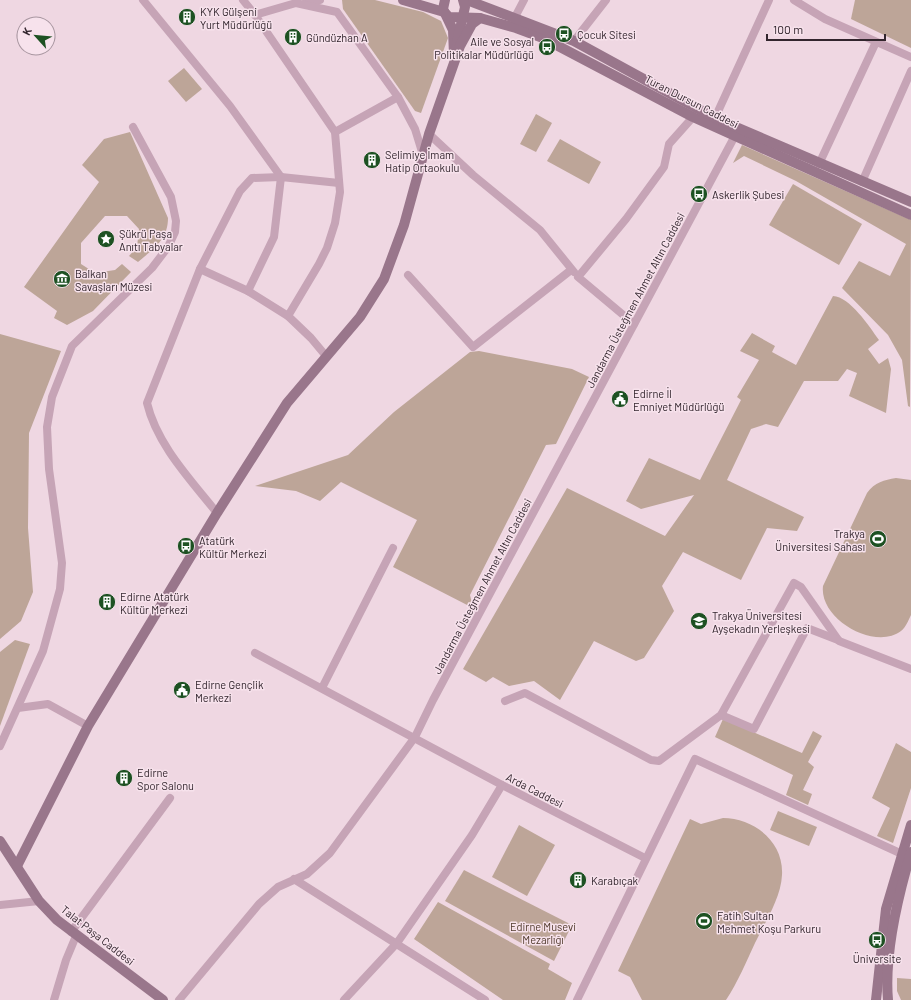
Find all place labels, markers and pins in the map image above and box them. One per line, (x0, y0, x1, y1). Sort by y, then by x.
place label: KYK Gülşeni Yurt Müdürlüğü (200, 5, 272, 31)
building icon: KYK Gülşeni Yurt Müdürlüğü (177, 7, 197, 27)
bus stop icon: Çocuk Sitesi (554, 24, 574, 44)
building icon: Gündüzhan A (283, 27, 303, 47)
place label: Çocuk Sitesi (577, 28, 636, 41)
place label: Gündüzhan A (306, 31, 368, 44)
place label: Aile ve Sosyal Politikalar Müdürlüğü (434, 35, 534, 61)
bus stop icon: Aile ve Sosyal Politikalar Müdürlüğü (537, 37, 557, 57)
place label: Selimiye İmam Hatip Ortaokulu (385, 147, 459, 174)
building icon: Selimiye İmam Hatip Ortaokulu (362, 150, 382, 170)
bus stop icon: Askerlik Şubesi (689, 184, 709, 204)
place label: Askerlik Şubesi (712, 188, 784, 201)
place label: Şükrü Paşa Anıtı Tabyalar (119, 227, 183, 253)
place icon: Şükrü Paşa Anıtı Tabyalar (96, 229, 116, 249)
place label: Balkan Savaşları Müzesi (75, 267, 152, 293)
museum icon: Balkan Savaşları Müzesi (52, 269, 72, 289)
place label: Edirne İl Emniyet Müdürlüğü (633, 386, 724, 413)
public building icon: Edirne İl Emniyet Müdürlüğü (610, 389, 630, 409)
place label: Trakya Üniversitesi Sahası (775, 527, 865, 553)
sports icon: Trakya Üniversitesi Sahası (868, 529, 888, 549)
place label: Atatürk Kültür Merkezi (199, 534, 267, 560)
bus stop icon: Atatürk Kültür Merkezi (176, 536, 196, 556)
place label: Edirne Atatürk Kültür Merkezi (120, 590, 189, 616)
building icon: Edirne Atatürk Kültür Merkezi (97, 592, 117, 612)
place label: Trakya Üniversitesi Ayşekadın Yerleşkesi (712, 608, 810, 635)
school or university icon: Trakya Üniversitesi Ayşekadın Yerleşkesi (689, 611, 709, 631)
place label: Edirne Gençlik Merkezi (195, 678, 264, 704)
public building icon: Edirne Gençlik Merkezi (172, 680, 192, 700)
place label: Edirne Spor Salonu (137, 766, 194, 792)
building icon: Edirne Spor Salonu (114, 768, 134, 788)
building icon: Karabıçak (568, 870, 588, 890)
place label: Karabıçak (591, 874, 639, 887)
place label: Fatih Sultan Mehmet Koşu Parkuru (717, 909, 821, 935)
sports icon: Fatih Sultan Mehmet Koşu Parkuru (694, 911, 714, 931)
bus stop icon: Üniversite (867, 930, 887, 950)
place label: Üniversite (853, 951, 901, 965)

